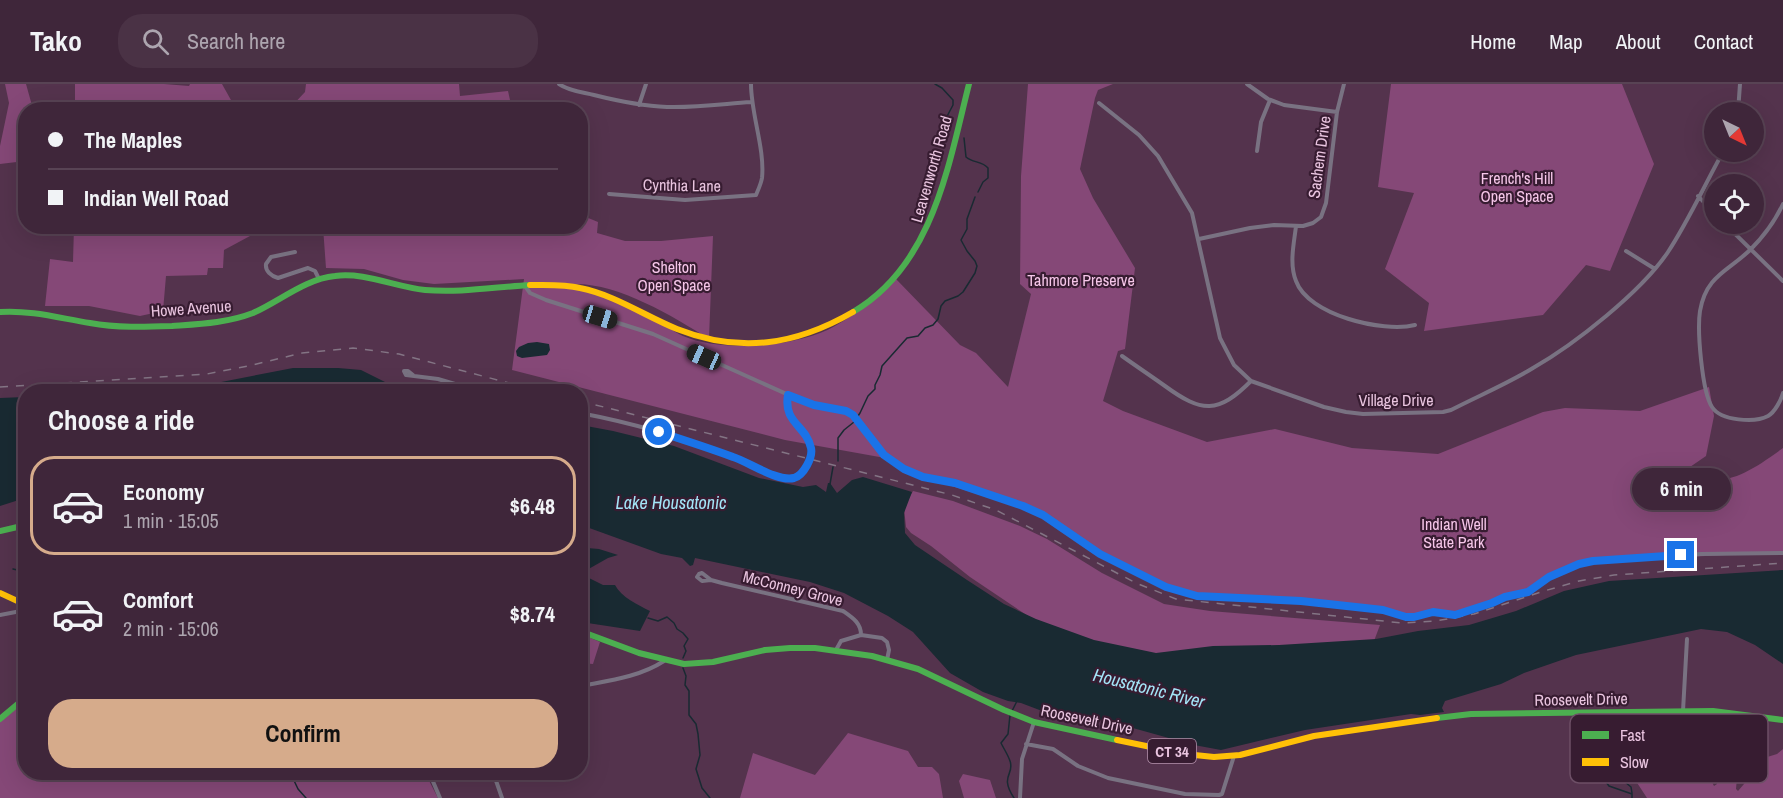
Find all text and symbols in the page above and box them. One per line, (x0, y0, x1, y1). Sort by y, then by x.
search box (118, 14, 538, 68)
text: Tako (30, 22, 82, 60)
icon: search (139, 25, 172, 58)
text: Search here (187, 26, 285, 56)
text: Home (1470, 27, 1516, 56)
text: Map (1549, 27, 1583, 56)
text: About (1616, 27, 1661, 56)
text: Contact (1694, 27, 1753, 56)
north arrow (1704, 102, 1764, 162)
map controls (1704, 102, 1764, 234)
street label: Leavenworth Road (905, 113, 957, 225)
street label: Sachem Drive (1302, 114, 1336, 200)
text: The Maples (84, 125, 182, 155)
park label: French's Hill Open Space (1481, 167, 1553, 207)
street label: Cynthia Lane (643, 173, 721, 197)
button: locate (1704, 174, 1764, 234)
text: Indian Well Road (84, 183, 229, 213)
park label: Shelton Open Space (638, 256, 710, 296)
park label: Tahmore Preserve (1027, 269, 1135, 291)
street label: Howe Avenue (150, 294, 232, 322)
car (580, 303, 620, 331)
car (684, 341, 724, 373)
street label: Village Drive (1359, 389, 1433, 411)
text: Choose a ride (48, 402, 194, 438)
route start (645, 418, 672, 445)
callout: 6 min (1632, 468, 1730, 510)
text: 6 min (1660, 475, 1703, 502)
text: Economy (123, 477, 204, 507)
icon: car (51, 479, 105, 533)
water label: Lake Housatonic (616, 490, 727, 515)
text: $6.48 (510, 491, 555, 521)
text: 1 min · 15:05 (123, 507, 219, 534)
park label: Indian Well State Park (1421, 513, 1487, 553)
route end (1667, 541, 1694, 568)
street label: McConney Grove (741, 565, 845, 611)
text: Comfort (123, 585, 193, 615)
icon: car (51, 587, 105, 641)
text: $8.74 (510, 599, 555, 629)
text: 2 min · 15:06 (123, 615, 219, 642)
water label: Housatonic River (1091, 662, 1208, 714)
street label: Roosevelt Drive (1534, 687, 1628, 711)
button: Confirm (48, 699, 558, 768)
street label: Roosevelt Drive (1039, 699, 1135, 739)
legend (1570, 714, 1768, 783)
text: Fast (1620, 724, 1645, 746)
road number: CT 34 (1148, 739, 1196, 763)
text: Slow (1620, 751, 1649, 773)

